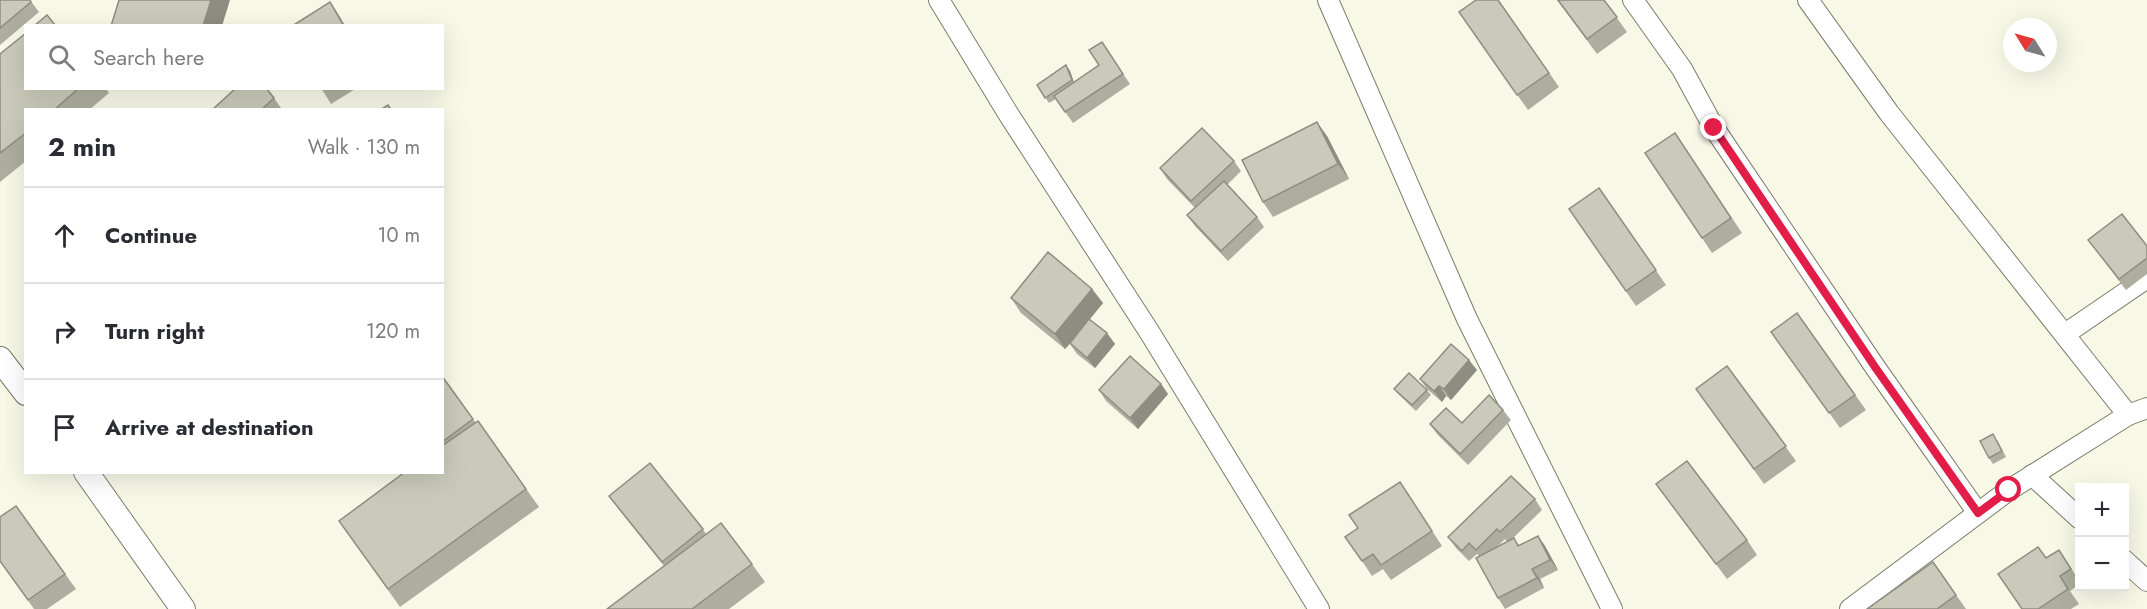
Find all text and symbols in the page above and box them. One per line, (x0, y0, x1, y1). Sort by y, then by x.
north arrow (2003, 18, 2057, 72)
search box (24, 24, 444, 90)
icon: search (45, 41, 78, 74)
text: Search here (93, 41, 204, 73)
route end (1700, 114, 1726, 140)
text: 2 min (48, 128, 116, 166)
text: Walk · 130 m (308, 133, 420, 162)
icon: ahead (48, 219, 81, 252)
text: Continue (105, 219, 197, 251)
text: 10 m (377, 221, 420, 250)
icon: right (48, 315, 81, 348)
text: Turn right (105, 315, 205, 347)
text: 120 m (366, 317, 420, 346)
icon: arrive (48, 411, 81, 444)
text: Arrive at destination (105, 411, 314, 443)
route start (1995, 476, 2021, 502)
map controls (2075, 483, 2129, 591)
button: + (2075, 483, 2129, 537)
button: − (2075, 537, 2129, 591)

